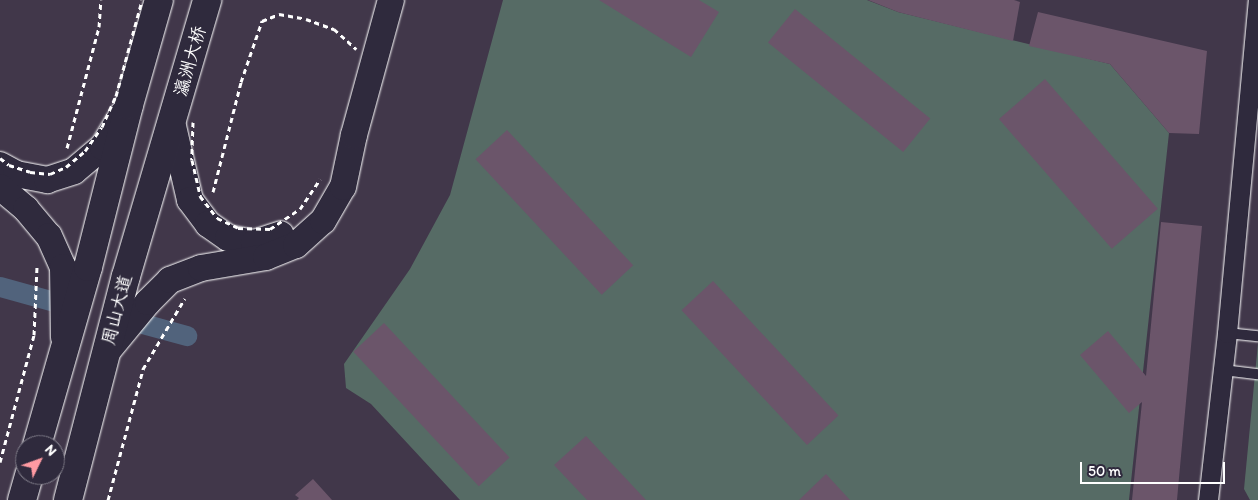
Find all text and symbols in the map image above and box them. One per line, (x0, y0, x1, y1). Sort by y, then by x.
street label: 瀛洲大桥 (170, 23, 210, 99)
street label: 周山大道 (97, 272, 137, 348)
north arrow (15, 435, 65, 485)
text: N (41, 441, 60, 459)
scale bar (1083, 452, 1228, 484)
text: 50 m (1088, 462, 1121, 480)

